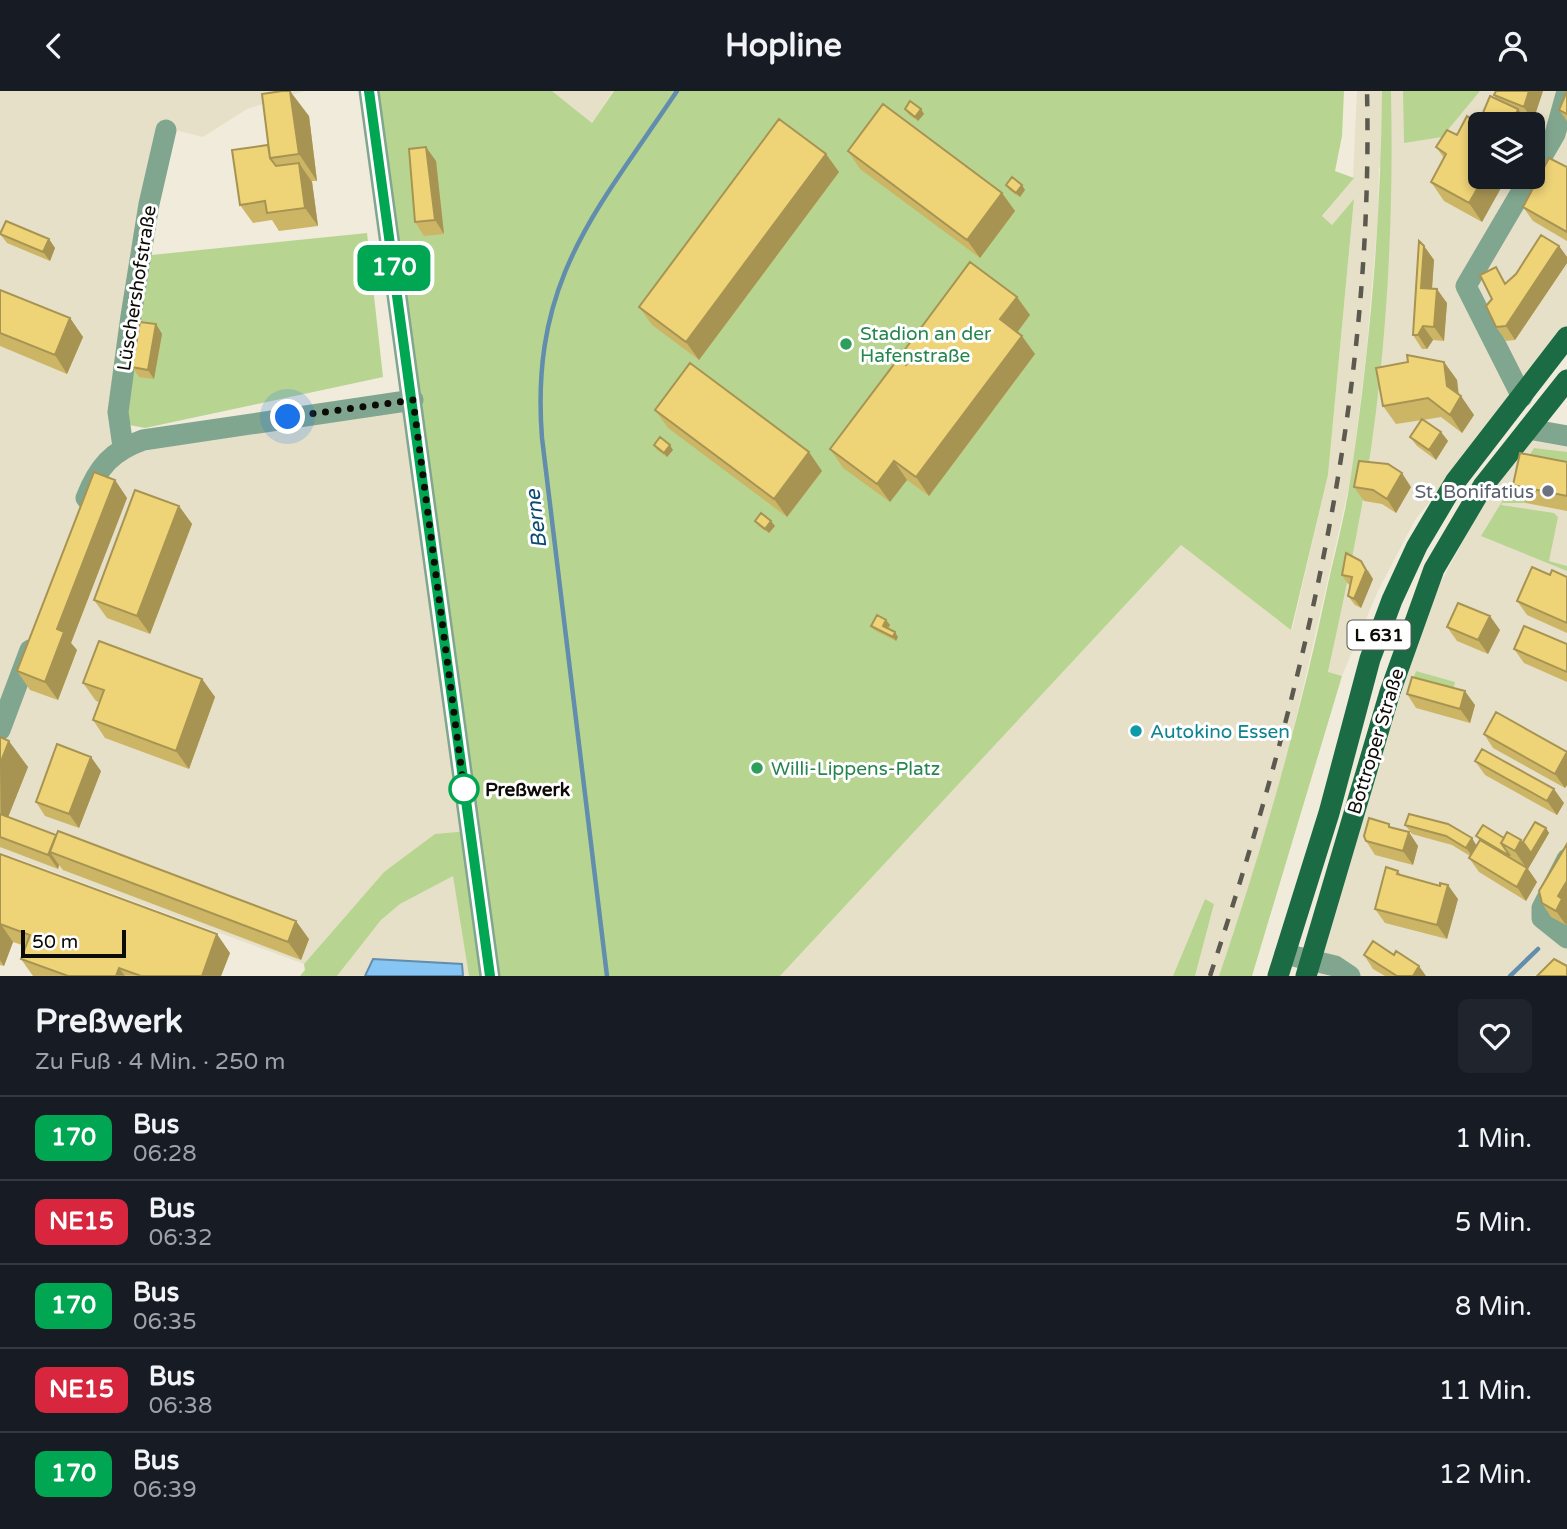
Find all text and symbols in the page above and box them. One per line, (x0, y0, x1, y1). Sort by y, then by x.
icon: back (35, 27, 73, 65)
text: Hopline (725, 27, 842, 65)
icon: person (1494, 27, 1532, 65)
map controls (1468, 112, 1545, 189)
button: layers (1468, 112, 1545, 189)
street label: Lüschershofstraße (113, 204, 161, 373)
line badge: 170 (354, 245, 434, 291)
text: 170 (371, 253, 417, 282)
place label: Stadion an der Hafenstraße (860, 323, 992, 367)
marker: Stadion an der Hafenstraße (838, 336, 854, 352)
your location (270, 399, 305, 434)
place label: St. Bonifatius (1415, 481, 1534, 503)
marker: St. Bonifatius (1540, 483, 1556, 499)
water label: Berne (520, 487, 553, 550)
road number: L 631 (1348, 621, 1410, 649)
street label: Bottroper Straße (1343, 666, 1409, 817)
place label: Autokino Essen (1150, 721, 1290, 743)
marker: Autokino Essen (1128, 723, 1144, 739)
place label: Willi-Lippens-Platz (771, 758, 940, 780)
marker: Willi-Lippens-Platz (749, 760, 765, 776)
marker: Preßwerk (449, 774, 479, 804)
place label: Preßwerk (485, 779, 571, 801)
scale bar (21, 927, 126, 959)
text: 50 m (32, 931, 78, 953)
button: heart (1458, 999, 1532, 1073)
text: Preßwerk (35, 1002, 183, 1041)
text: Zu Fuß · 4 Min. · 250 m (35, 1048, 285, 1076)
text: Bus (133, 1109, 179, 1140)
text: 170 (51, 1123, 96, 1152)
text: 1 Min. (1455, 1123, 1532, 1154)
text: 06:28 (133, 1140, 197, 1168)
text: Bus (149, 1193, 195, 1224)
text: NE15 (49, 1207, 114, 1236)
text: 5 Min. (1455, 1207, 1532, 1238)
text: 06:32 (149, 1224, 213, 1252)
text: Bus (133, 1277, 179, 1308)
text: 170 (51, 1291, 96, 1320)
text: 8 Min. (1455, 1291, 1532, 1322)
text: 06:35 (133, 1308, 197, 1336)
text: Bus (149, 1361, 195, 1392)
text: NE15 (49, 1375, 114, 1404)
text: 11 Min. (1439, 1375, 1532, 1406)
text: 06:38 (149, 1392, 213, 1420)
text: Bus (133, 1445, 179, 1476)
text: 170 (51, 1459, 96, 1488)
text: 12 Min. (1439, 1459, 1532, 1490)
text: 06:39 (133, 1476, 197, 1504)

